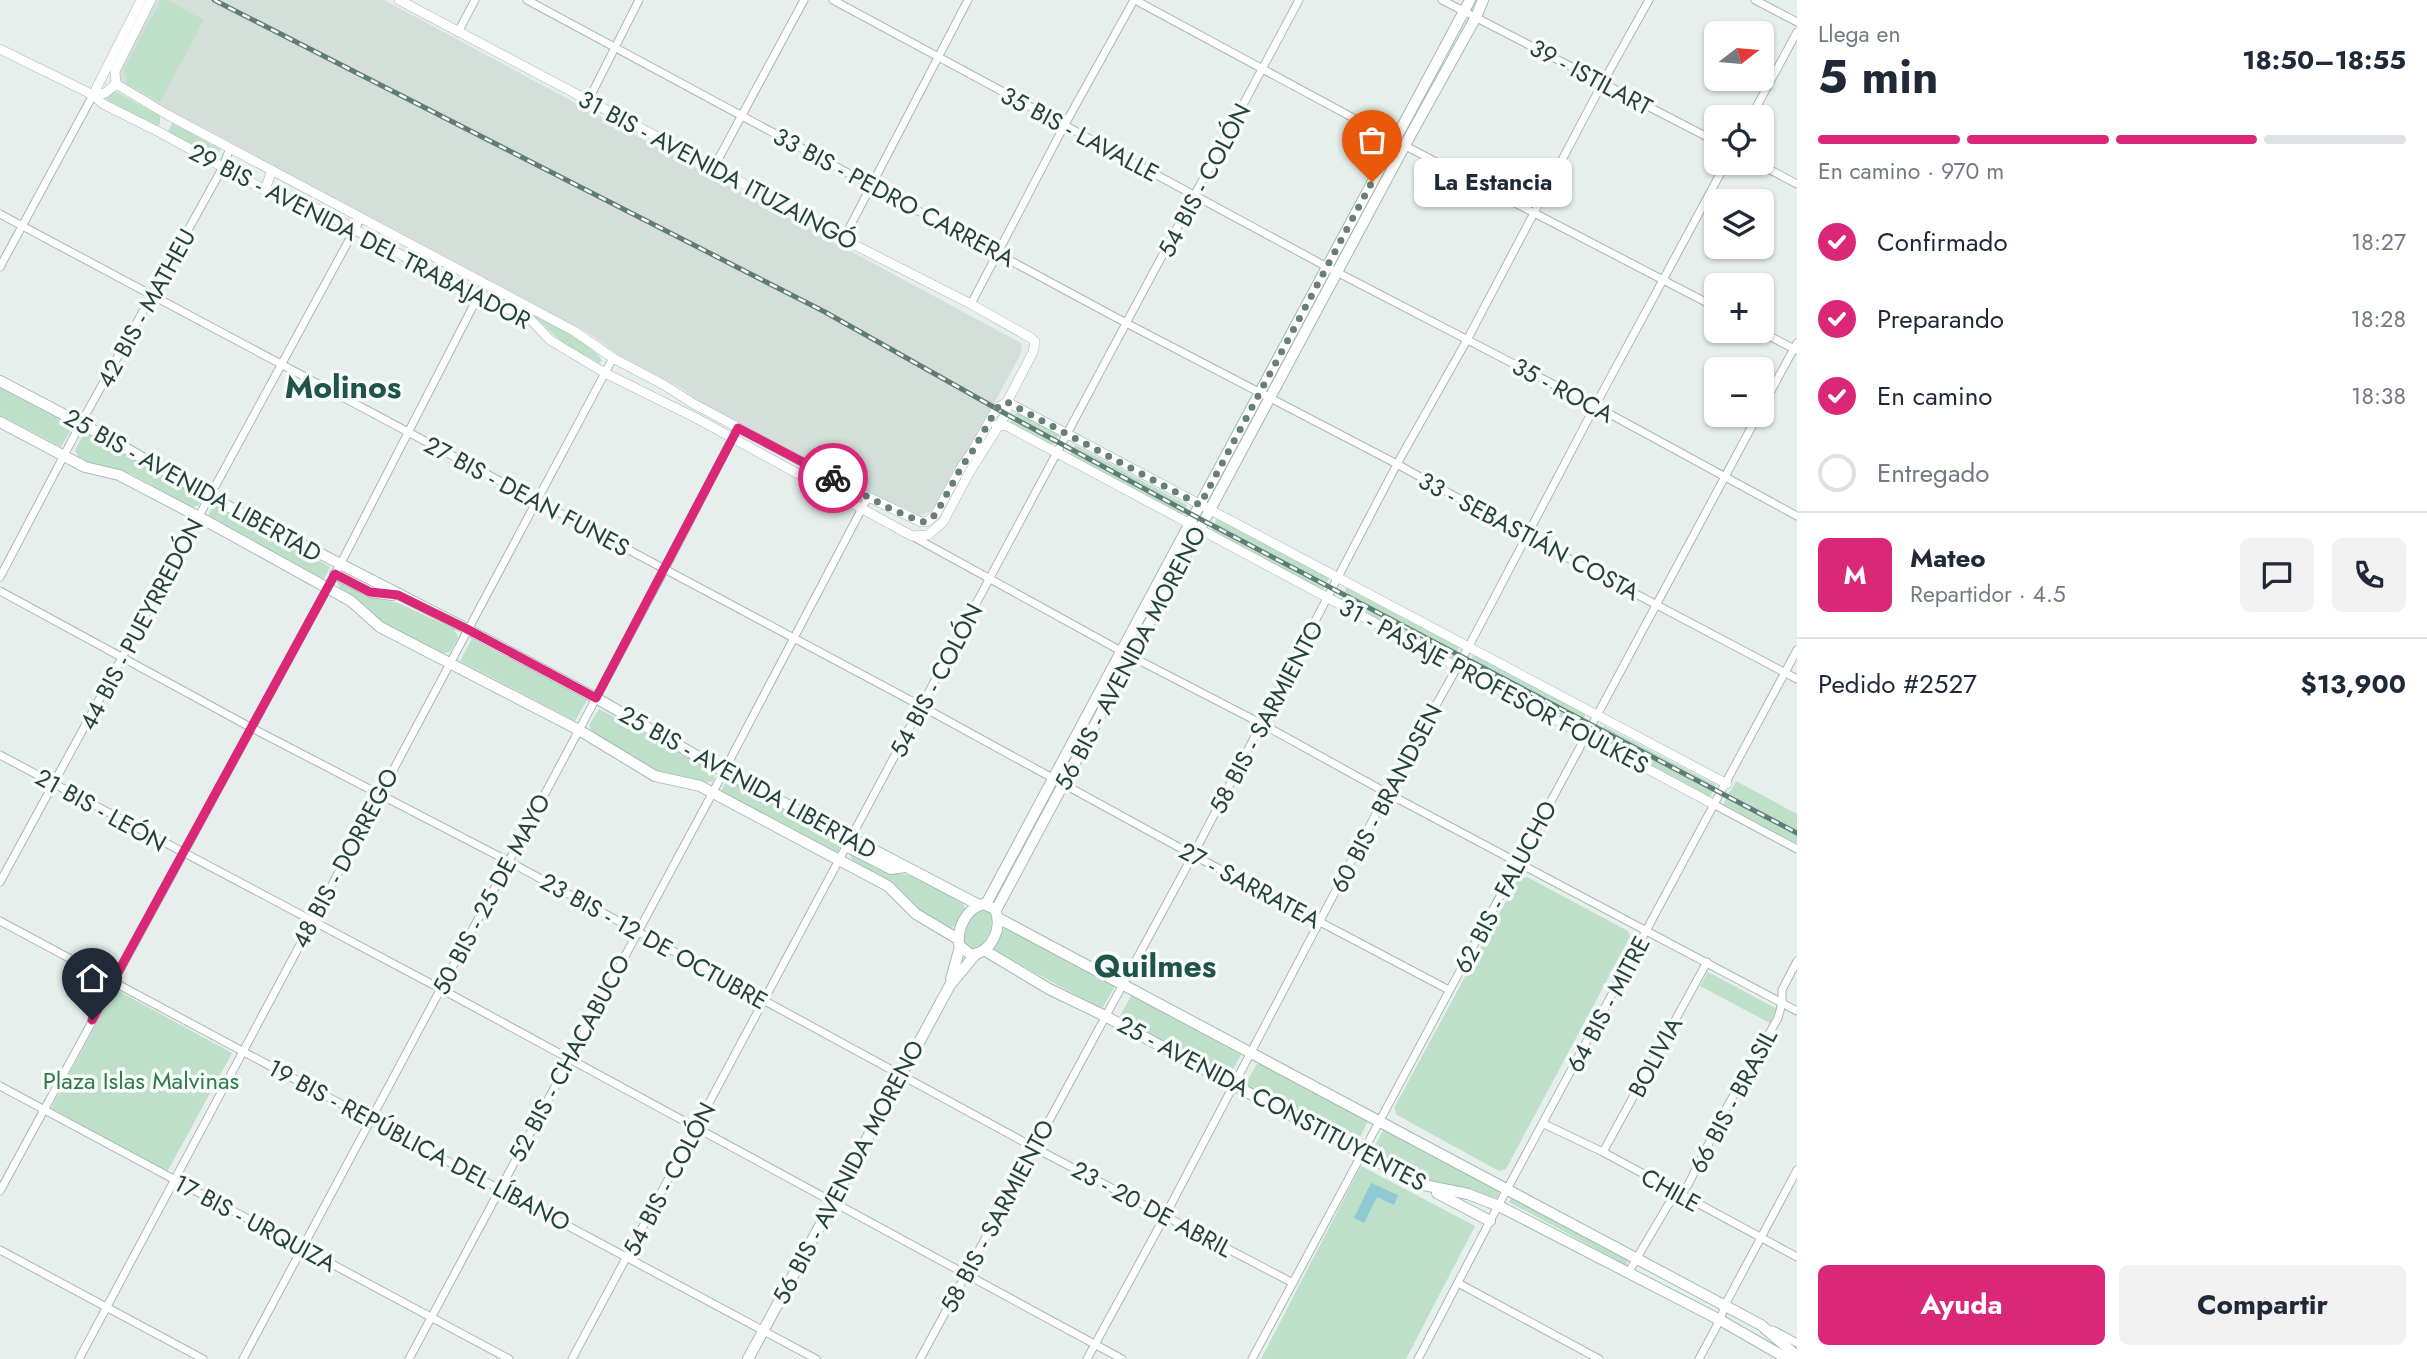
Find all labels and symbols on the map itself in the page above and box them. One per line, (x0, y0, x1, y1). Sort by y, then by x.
north arrow (1704, 21, 1774, 91)
street label: 39 - ISTILART (1523, 30, 1659, 124)
street label: 35 BIS - LAVALLE (995, 78, 1165, 190)
street label: 31 BIS - AVENIDA ITUZAINGÓ (572, 81, 864, 259)
street label: 54 BIS - COLÓN (1149, 97, 1259, 263)
pin (1342, 110, 1402, 182)
street label: 33 BIS - PEDRO CARRERA (767, 118, 1021, 276)
street label: 29 BIS - AVENIDA DEL TRABAJADOR (183, 134, 537, 338)
callout: La Estancia (1414, 158, 1572, 206)
street label: 42 BIS - MATHEU (88, 222, 204, 394)
street label: 35 - ROCA (1506, 349, 1620, 431)
district label: Molinos (285, 364, 401, 410)
street label: 25 BIS - AVENIDA LIBERTAD (58, 400, 328, 570)
street label: 27 BIS - DEAN FUNES (418, 427, 636, 565)
courier (798, 443, 868, 513)
street label: 33 - SEBASTIÁN COSTA (1412, 463, 1646, 609)
street label: 44 BIS - PUEYRREDÓN (70, 512, 212, 736)
street label: 56 BIS - AVENIDA MORENO (1045, 520, 1215, 796)
street label: 31 - PASAJE PROFESOR FOULKES (1333, 589, 1655, 783)
street label: 54 BIS - COLÓN (881, 597, 991, 763)
street label: 58 BIS - SARMIENTO (1200, 614, 1332, 820)
street label: 25 BIS - AVENIDA LIBERTAD (613, 697, 883, 867)
street label: 60 BIS - BRANDSEN (1321, 697, 1451, 899)
street label: 21 BIS - LEÓN (29, 760, 173, 860)
street label: 48 BIS - DORREGO (283, 762, 407, 954)
street label: 50 BIS - 25 DE MAYO (423, 787, 559, 1001)
street label: 62 BIS - FALUCHO (1445, 794, 1565, 980)
street label: 27 - SARRATEA (1173, 833, 1327, 937)
street label: 23 BIS - 12 DE OCTUBRE (534, 864, 774, 1018)
street label: 64 BIS - MITRE (1557, 930, 1659, 1078)
district label: Quilmes (1094, 943, 1216, 989)
pin (62, 948, 122, 1020)
street label: 52 BIS - CHACABUCO (499, 948, 639, 1168)
street label: 25 - AVENIDA CONSTITUYENTES (1111, 1006, 1433, 1200)
street label: BOLIVIA (1619, 1010, 1691, 1103)
street label: 66 BIS - BRASIL (1680, 1022, 1786, 1180)
street label: 56 BIS - AVENIDA MORENO (763, 1034, 933, 1310)
street label: 19 BIS - REPÚBLICA DEL LÍBANO (261, 1050, 577, 1240)
park label: Plaza Islas Malvinas (43, 1063, 239, 1098)
street label: 54 BIS - COLÓN (614, 1096, 724, 1262)
street label: 58 BIS - SARMIENTO (931, 1113, 1063, 1319)
street label: 23 - 20 DE ABRIL (1065, 1152, 1239, 1266)
street label: CHILE (1635, 1159, 1707, 1221)
street label: 17 BIS - URQUIZA (167, 1165, 343, 1281)

